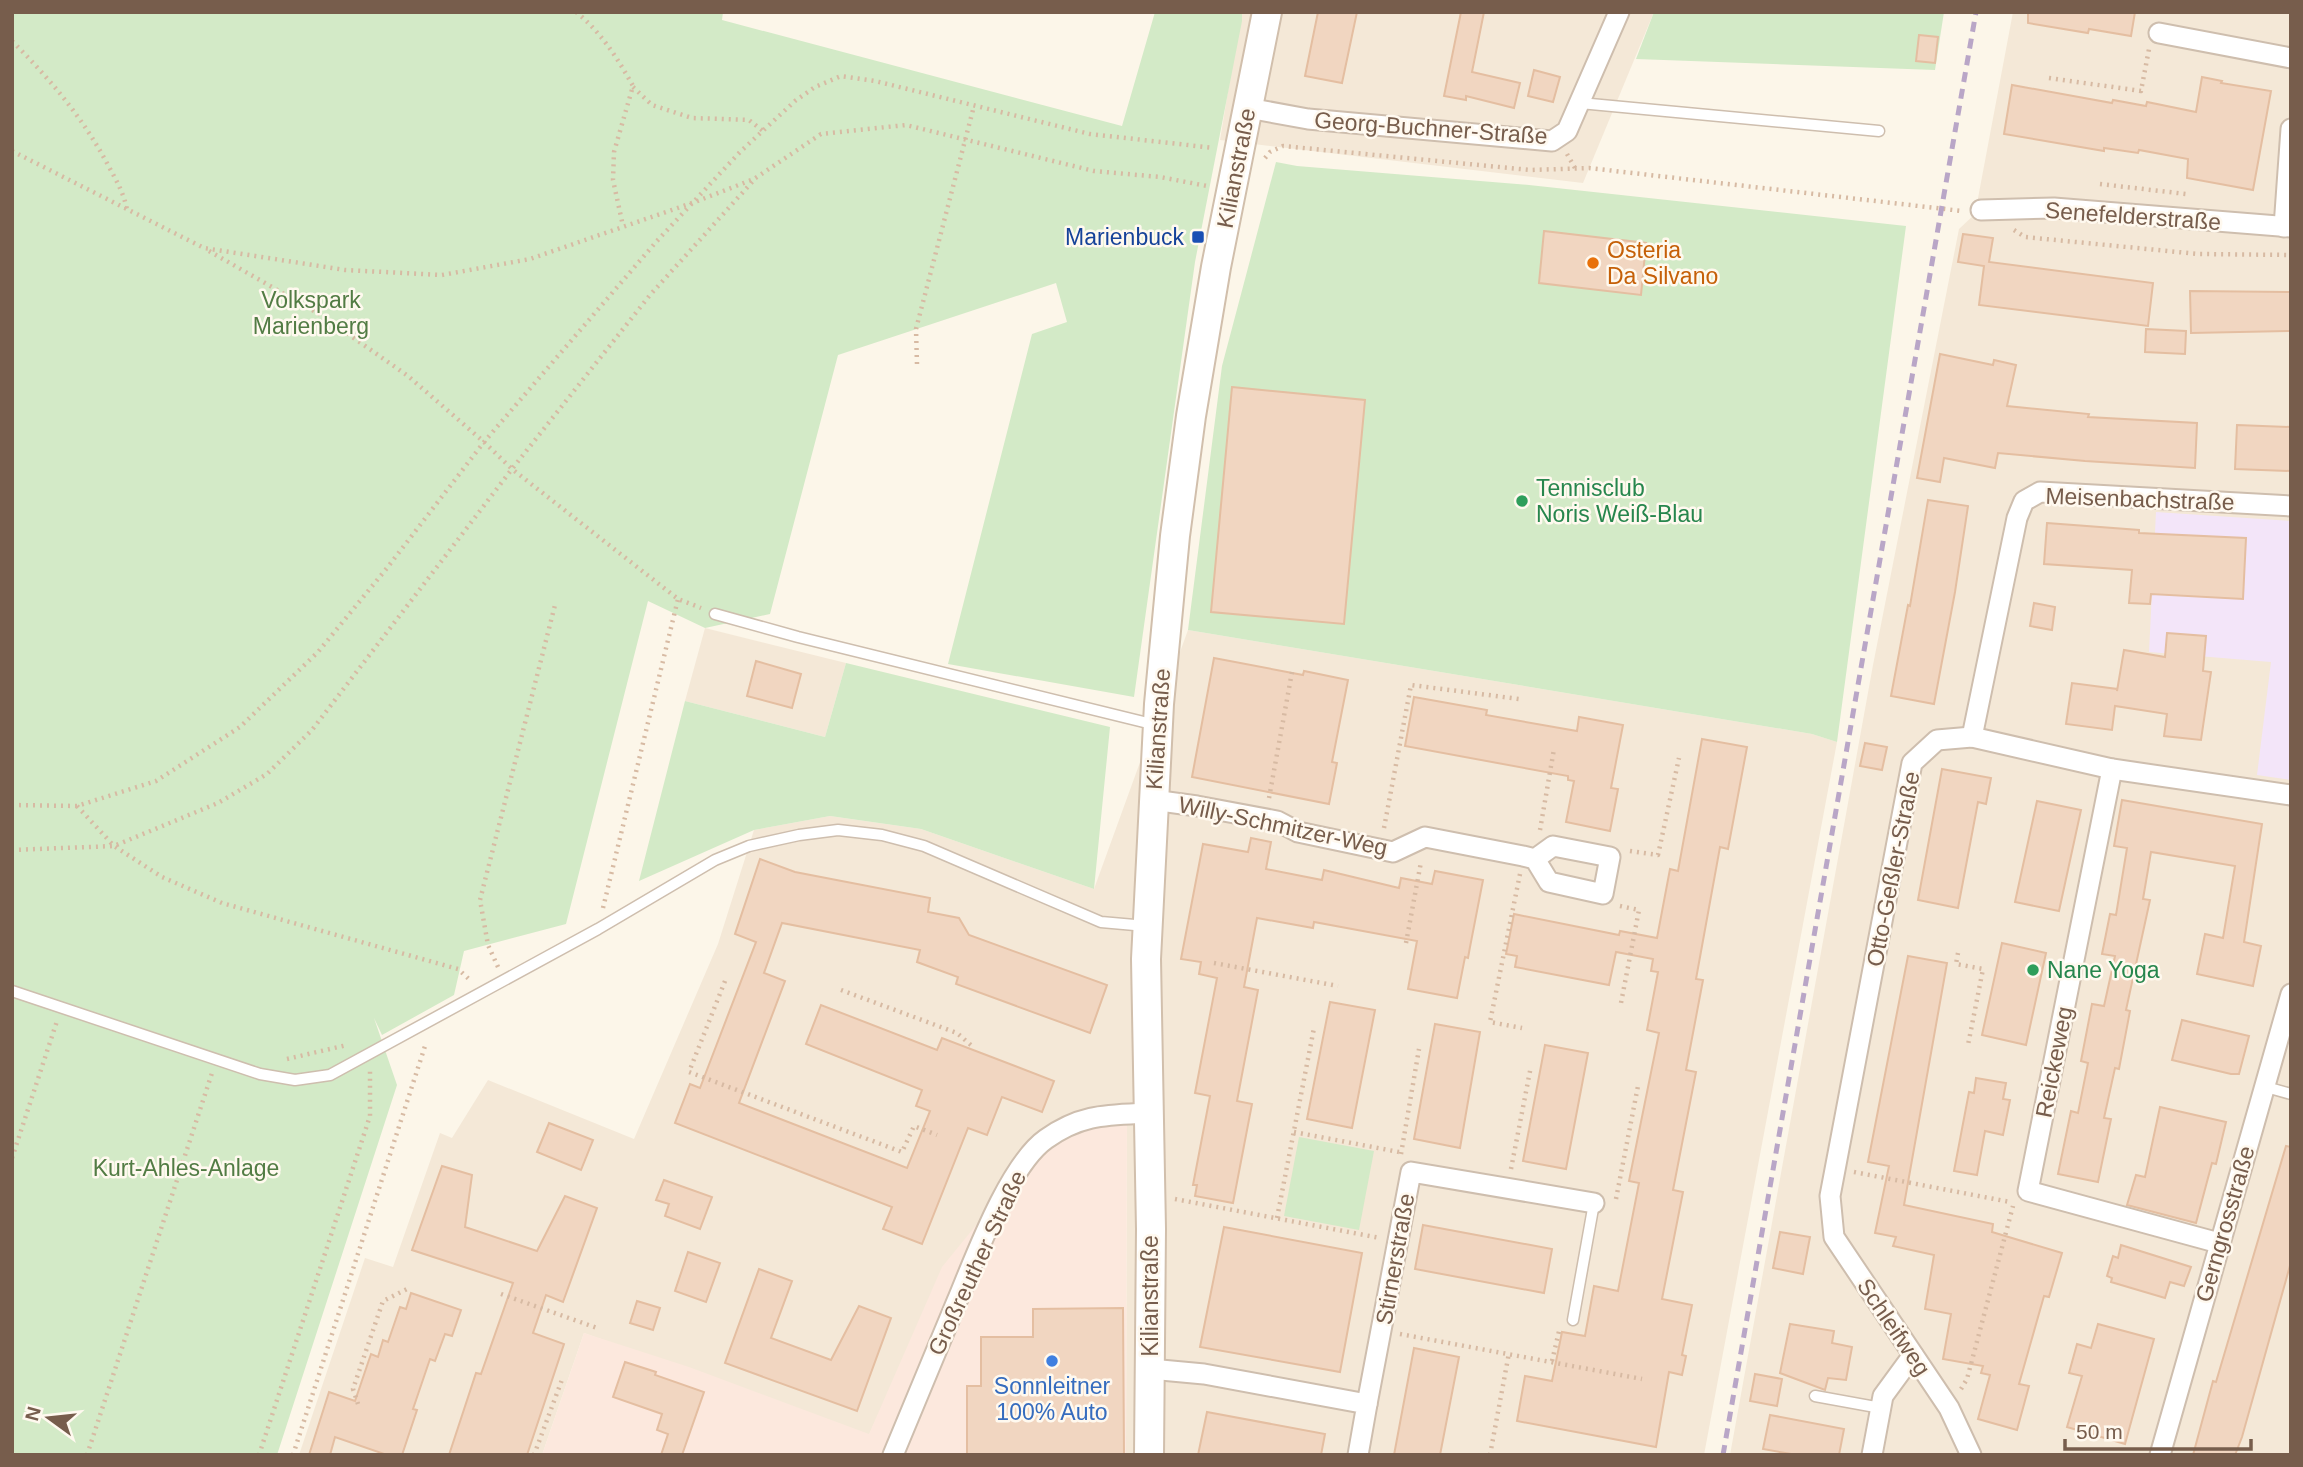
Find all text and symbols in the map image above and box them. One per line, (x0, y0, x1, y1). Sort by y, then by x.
street label: Kilianstraße (1212, 106, 1260, 230)
street label: Georg-Buchner-Straße (1313, 107, 1549, 149)
street label: Senefelderstraße (2044, 197, 2222, 235)
place label: Marienbuck (1065, 224, 1184, 250)
marker: Marienbuck (1190, 229, 1206, 245)
place label: Osteria Da Silvano (1607, 237, 1718, 289)
marker: Osteria Da Silvano (1585, 255, 1601, 271)
park label: Volkspark Marienberg (253, 287, 369, 339)
place label: Tennisclub Noris Weiß-Blau (1536, 475, 1703, 527)
street label: Meisenbachstraße (2045, 483, 2235, 515)
marker: Tennisclub Noris Weiß-Blau (1514, 493, 1530, 509)
street label: Kilianstraße (1141, 668, 1175, 790)
street label: Otto-Geßler-Straße (1861, 769, 1925, 969)
street label: Willy-Schmitzer-Weg (1176, 791, 1390, 861)
place label: Nane Yoga (2047, 957, 2160, 983)
marker: Nane Yoga (2025, 962, 2041, 978)
street label: Reickeweg (2031, 1004, 2077, 1120)
street label: Gerngrosstraße (2190, 1143, 2260, 1305)
park label: Kurt-Ahles-Anlage (93, 1155, 279, 1181)
street label: Großreuther Straße (923, 1167, 1031, 1359)
street label: Stirnerstraße (1371, 1191, 1419, 1327)
street label: Kilianstraße (1137, 1235, 1163, 1357)
street label: Schleifweg (1852, 1274, 1936, 1380)
marker: Sonnleitner 100% Auto (1044, 1353, 1060, 1369)
place label: Sonnleitner 100% Auto (994, 1373, 1111, 1425)
north arrow (14, 1383, 84, 1453)
text: N (21, 1404, 45, 1423)
scale bar (2065, 1408, 2250, 1452)
text: 50 m (2076, 1420, 2123, 1443)

